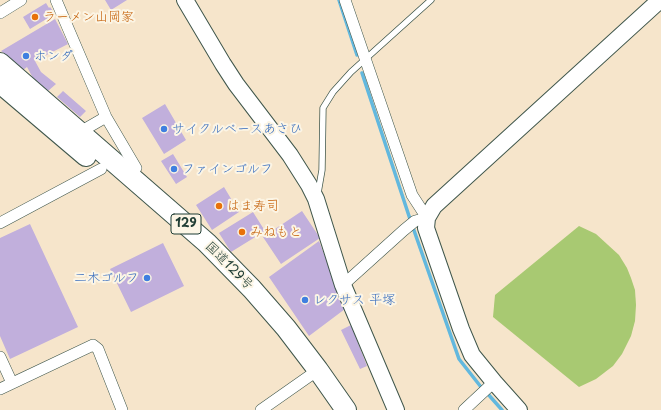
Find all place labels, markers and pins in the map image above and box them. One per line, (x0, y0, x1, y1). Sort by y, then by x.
place label: ラーメン山岡家 (43, 9, 134, 25)
marker: ラーメン山岡家 (30, 12, 40, 22)
place label: ホンダ (34, 48, 73, 64)
marker: ホンダ (21, 51, 31, 61)
place label: サイクルベースあさひ (172, 121, 302, 137)
marker: サイクルベースあさひ (159, 124, 169, 134)
place label: ファインゴルフ (182, 161, 273, 177)
marker: ファインゴルフ (169, 164, 179, 174)
place label: はま寿司 (227, 198, 279, 214)
marker: はま寿司 (214, 201, 224, 211)
place label: みねもと (250, 224, 302, 240)
marker: みねもと (237, 227, 247, 237)
place label: 二木ゴルフ (74, 270, 139, 286)
marker: 二木ゴルフ (142, 273, 152, 283)
place label: レクサス 平塚 (313, 292, 395, 308)
marker: レクサス 平塚 (300, 295, 310, 305)

